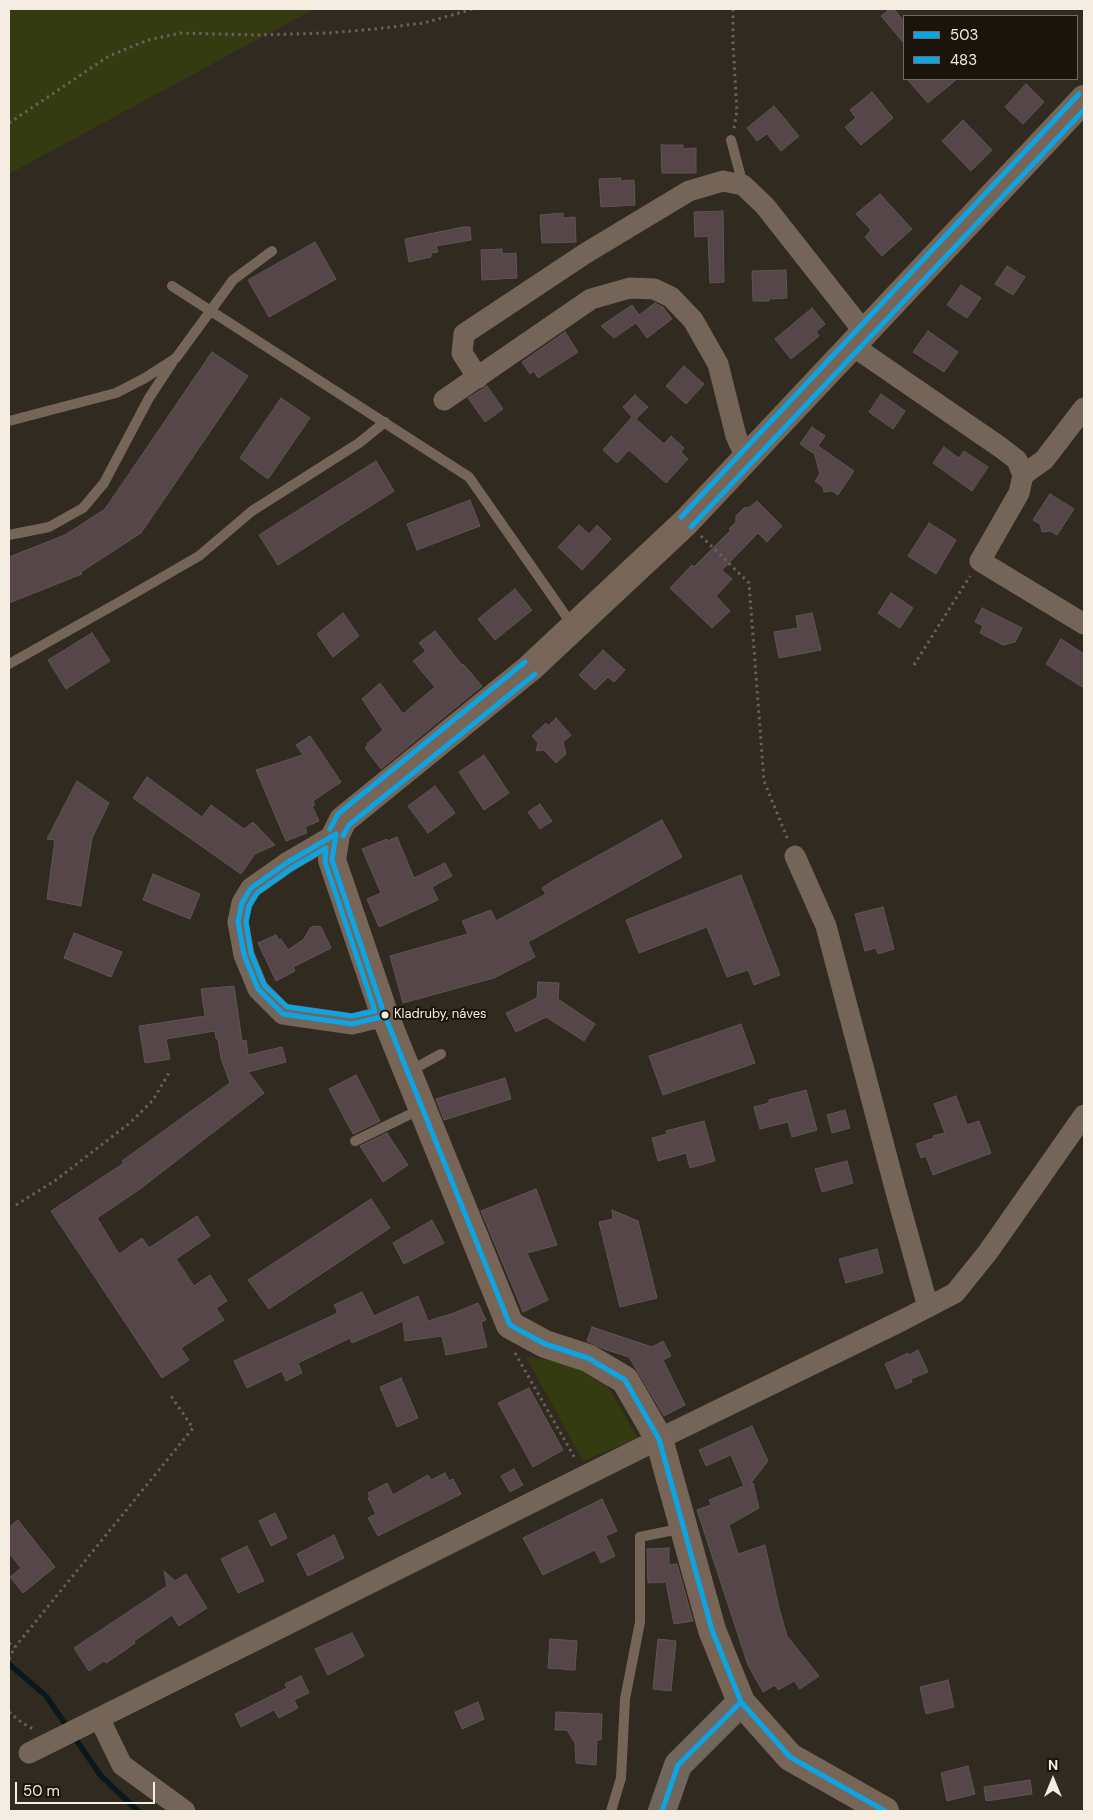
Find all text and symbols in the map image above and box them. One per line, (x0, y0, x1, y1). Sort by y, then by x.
legend (903, 15, 1078, 80)
text: 503 (950, 25, 978, 45)
text: 483 (950, 50, 977, 70)
place label: Kladruby, náves (394, 1007, 487, 1023)
marker: Kladruby, náves (380, 1010, 390, 1020)
north arrow (1028, 1755, 1078, 1805)
text: N (1048, 1756, 1058, 1774)
scale bar (18, 1772, 158, 1804)
text: 50 m (23, 1781, 60, 1801)

